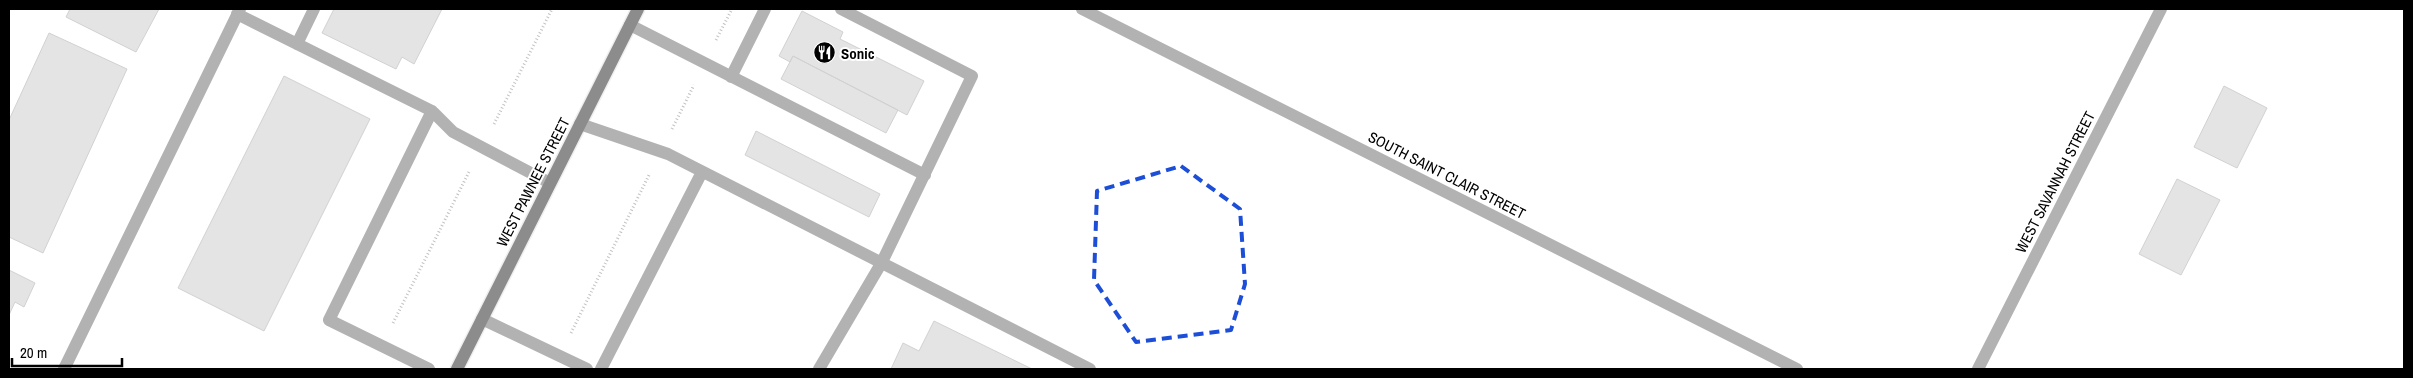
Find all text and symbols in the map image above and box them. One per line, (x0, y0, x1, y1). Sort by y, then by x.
restaurant icon: Sonic (813, 41, 837, 65)
place label: Sonic (841, 43, 875, 64)
street label: WEST SAVANNAH STREET (2010, 107, 2100, 257)
street label: WEST PAWNEE STREET (491, 113, 575, 250)
street label: SOUTH SAINT CLAIR STREET (1365, 126, 1530, 224)
scale bar (12, 336, 122, 368)
text: 20 m (20, 342, 47, 363)

